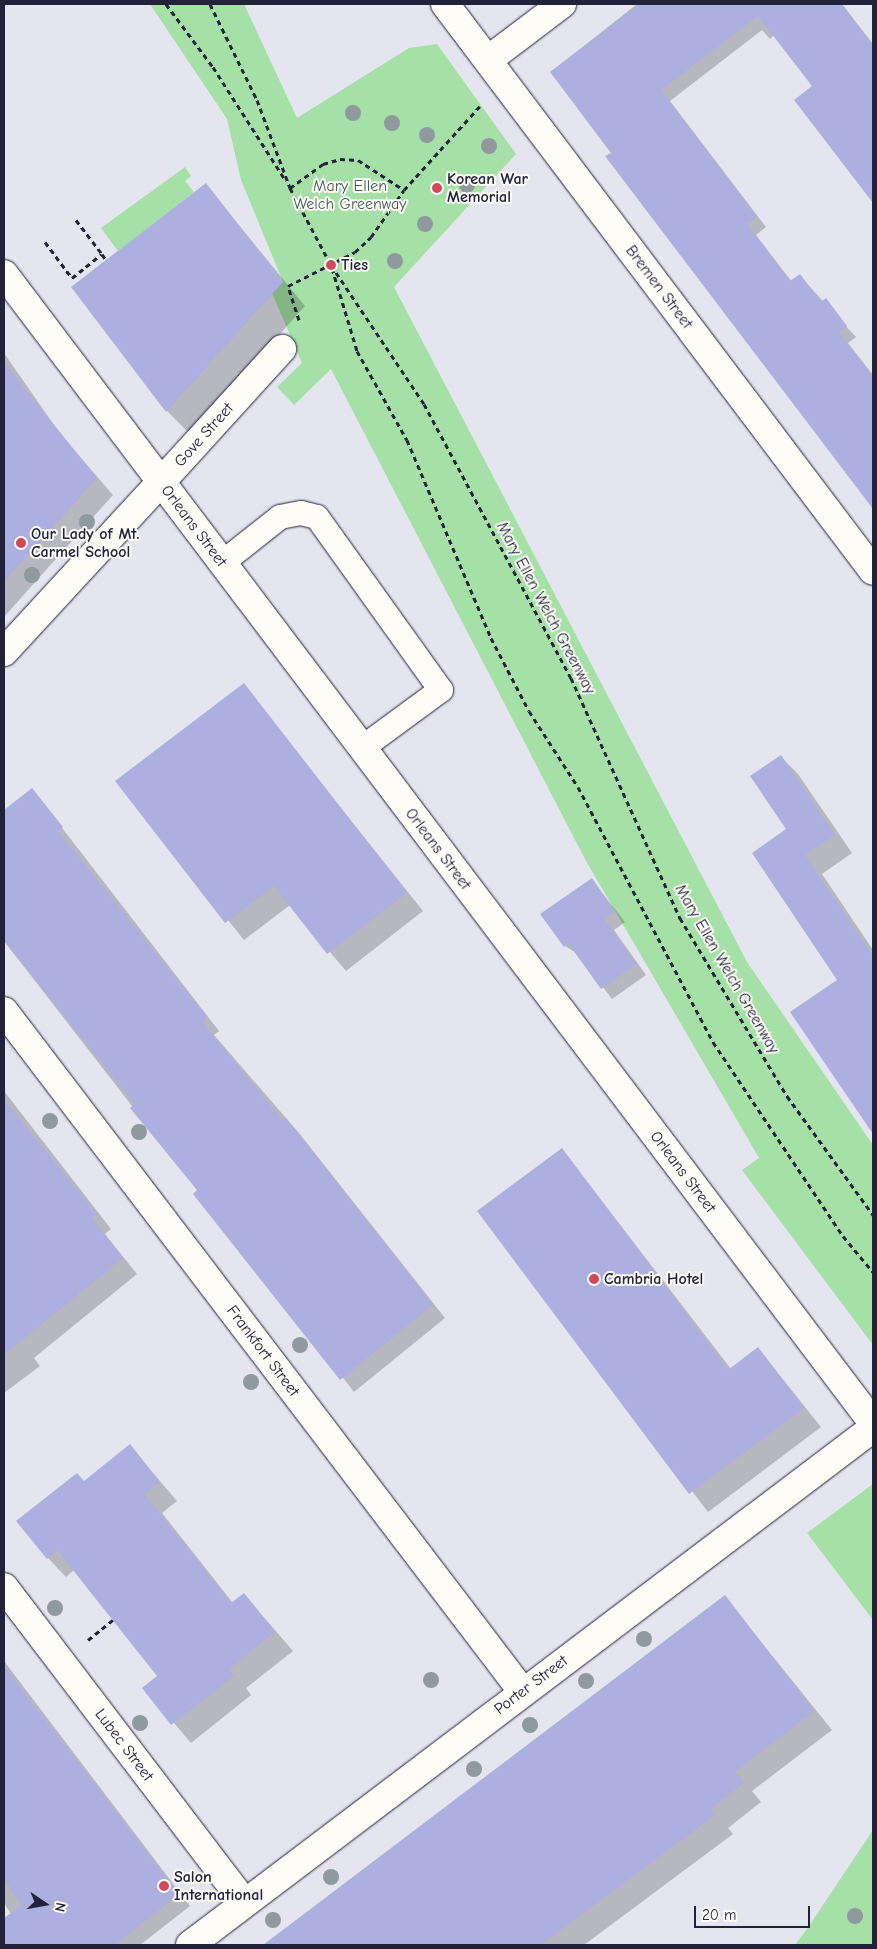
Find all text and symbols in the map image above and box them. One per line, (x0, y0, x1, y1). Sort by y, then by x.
place label: Korean War Memorial (447, 169, 528, 207)
park label: Mary Ellen Welch Greenway (293, 176, 407, 214)
marker: Korean War Memorial (431, 182, 443, 194)
street label: Bremen Street (621, 241, 697, 333)
place label: Ties (341, 255, 368, 275)
marker: Ties (325, 259, 337, 271)
street label: Gove Street (170, 399, 238, 471)
street label: Orleans Street (157, 481, 231, 571)
street label: Mary Ellen Welch Greenway (492, 519, 600, 697)
place label: Our Lady of Mt. Carmel School (31, 524, 139, 562)
marker: Our Lady of Mt. Carmel School (15, 537, 27, 549)
street label: Orleans Street (401, 804, 475, 894)
street label: Mary Ellen Welch Greenway (671, 881, 783, 1057)
street label: Orleans Street (646, 1127, 720, 1217)
place label: Cambria Hotel (604, 1269, 703, 1289)
marker: Cambria Hotel (588, 1273, 600, 1285)
street label: Frankfort Street (223, 1302, 303, 1400)
street label: Porter Street (490, 1651, 572, 1719)
street label: Lubec Street (91, 1705, 157, 1785)
place label: Salon International (174, 1867, 263, 1905)
north arrow (20, 1879, 70, 1929)
marker: Salon International (158, 1880, 170, 1892)
scale bar (697, 1896, 813, 1928)
text: N (51, 1901, 69, 1913)
text: 20 m (702, 1906, 736, 1924)

